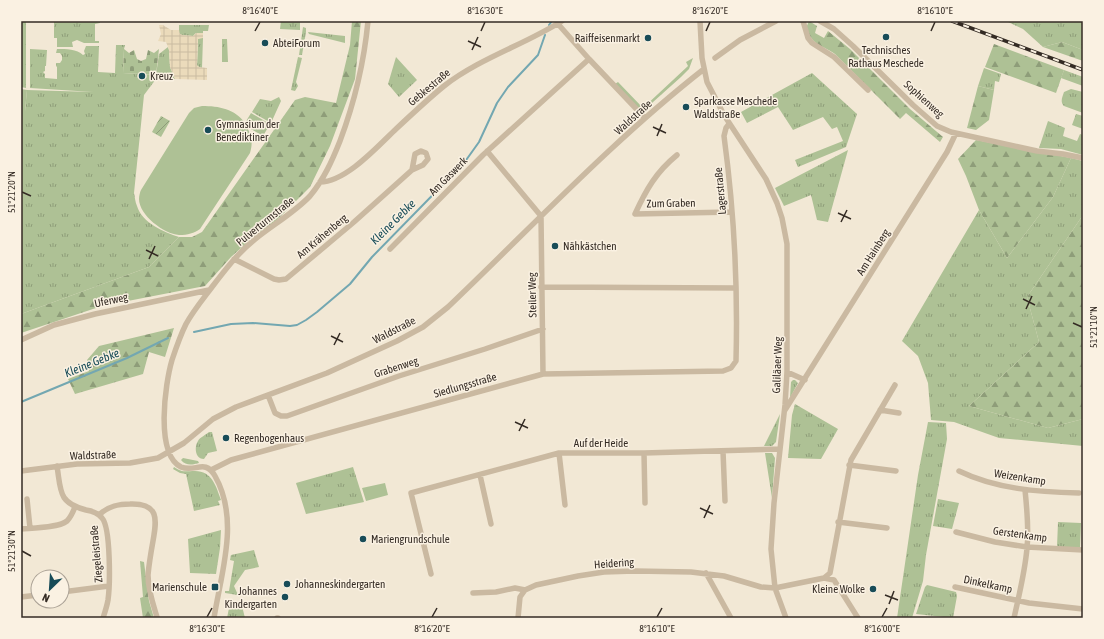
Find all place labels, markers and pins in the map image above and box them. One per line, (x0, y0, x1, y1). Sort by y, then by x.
place label: Raiffeisenmarkt (575, 32, 640, 44)
marker: Technisches Rathaus Meschede (881, 32, 891, 42)
marker: Raiffeisenmarkt (643, 33, 653, 43)
place label: AbteiForum (273, 37, 320, 49)
marker: AbteiForum (260, 38, 270, 48)
place label: Technisches Rathaus Meschede (848, 44, 924, 69)
place label: Kreuz (150, 70, 173, 82)
marker: Kreuz (137, 71, 147, 81)
place label: Sparkasse Meschede Waldstraße (694, 95, 777, 120)
marker: Sparkasse Meschede Waldstraße (681, 102, 691, 112)
place label: Gymnasium der Benediktiner (216, 118, 280, 143)
marker: Gymnasium der Benediktiner (203, 125, 213, 135)
place label: Nähkästchen (563, 240, 617, 252)
marker: Nähkästchen (550, 241, 560, 251)
place label: Regenbogenhaus (234, 432, 304, 444)
marker: Regenbogenhaus (221, 433, 231, 443)
place label: Mariengrundschule (371, 533, 450, 545)
marker: Mariengrundschule (358, 534, 368, 544)
place label: Johanneskindergarten (295, 578, 385, 590)
marker: Johanneskindergarten (282, 579, 292, 589)
place label: Marienschule (152, 581, 207, 593)
marker: Marienschule (210, 582, 220, 592)
place label: Kleine Wolke (812, 583, 865, 595)
marker: Kleine Wolke (868, 584, 878, 594)
place label: Johannes Kindergarten (224, 585, 277, 610)
marker: Johannes Kindergarten (280, 592, 290, 602)

